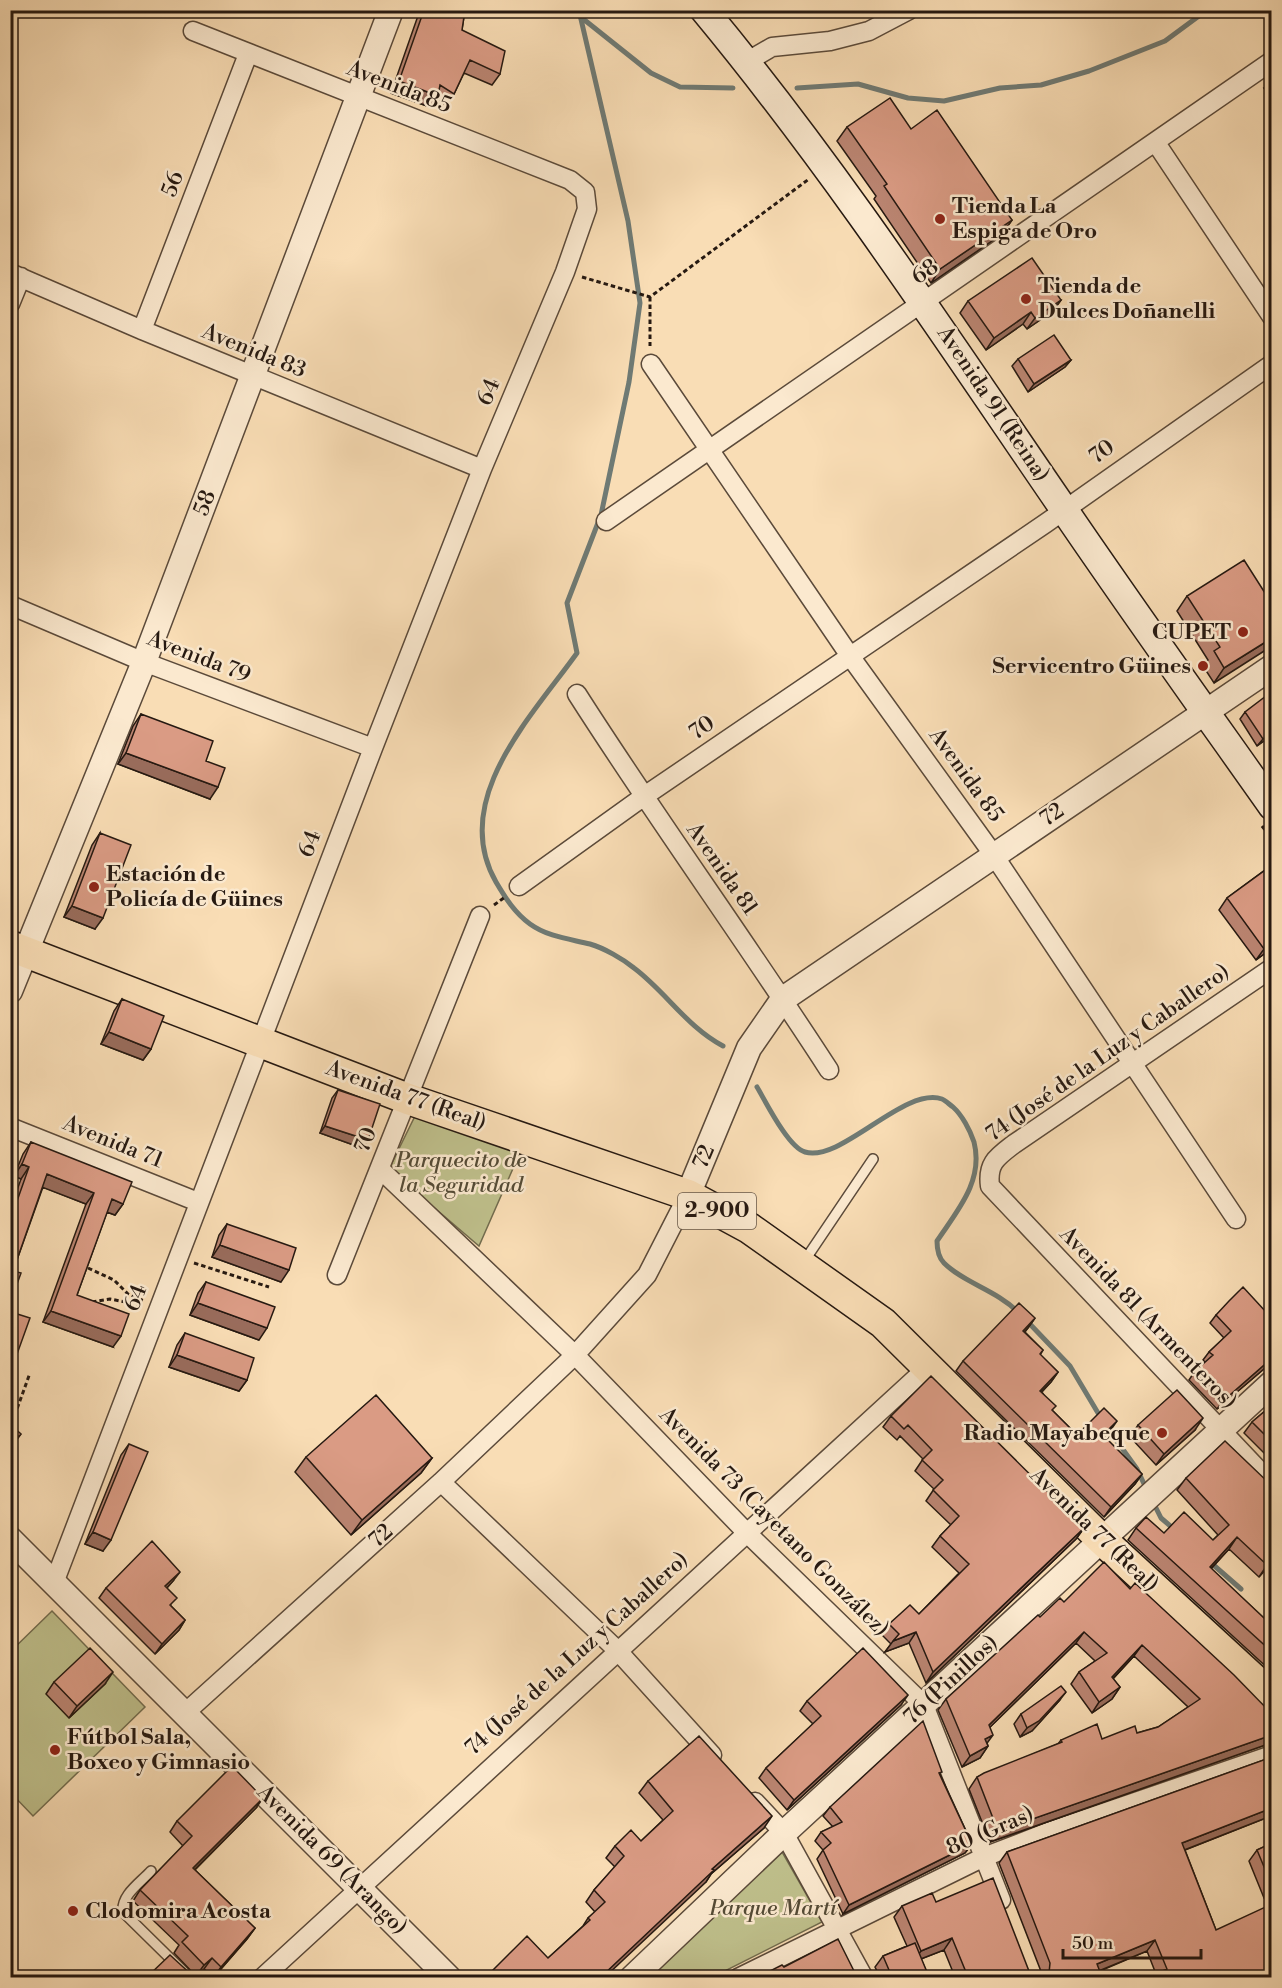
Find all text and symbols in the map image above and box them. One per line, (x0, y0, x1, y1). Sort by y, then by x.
street label: Avenida 85 (342, 54, 455, 119)
street label: 56 (156, 167, 190, 201)
place label: Tienda La Espiga de Oro (952, 193, 1097, 245)
marker: Tienda La Espiga de Oro (933, 212, 947, 226)
street label: 68 (906, 253, 944, 291)
place label: Tienda de Dulces Doñanelli (1038, 273, 1215, 325)
marker: Tienda de Dulces Doñanelli (1019, 292, 1033, 306)
street label: Avenida 83 (197, 318, 310, 384)
street label: Avenida 91 (Reina) (930, 320, 1055, 487)
street label: 64 (471, 374, 507, 410)
street label: 70 (1084, 434, 1120, 470)
street label: 58 (188, 486, 222, 520)
place label: CUPET (1152, 619, 1231, 646)
street label: Avenida 79 (143, 625, 254, 689)
marker: CUPET (1236, 625, 1250, 639)
place label: Servicentro Güines (992, 653, 1191, 680)
marker: Servicentro Güines (1196, 659, 1210, 673)
street label: 70 (684, 710, 720, 746)
street label: Avenida 85 (922, 722, 1009, 827)
street label: 72 (1035, 797, 1069, 833)
street label: Avenida 81 (680, 817, 764, 921)
street label: 64 (293, 827, 327, 861)
place label: Estación de Policía de Güines (106, 861, 283, 913)
marker: Estación de Policía de Güines (87, 880, 101, 894)
street label: 74 (José de la Luz y Caballero) (981, 958, 1235, 1148)
street label: Avenida 77 (Real) (321, 1054, 490, 1137)
street label: Avenida 71 (58, 1109, 168, 1174)
street label: 70 (349, 1123, 383, 1157)
street label: 72 (687, 1141, 721, 1173)
park label: Parquecito de la Seguridad (394, 1147, 527, 1199)
road number: 2-900 (678, 1193, 756, 1229)
street label: Avenida 81 (Armenteros) (1053, 1220, 1242, 1415)
street label: 64 (119, 1281, 153, 1315)
street label: Avenida 73 (Cayetano González) (653, 1401, 895, 1643)
place label: Radio Mayabeque (963, 1420, 1150, 1447)
marker: Radio Mayabeque (1155, 1426, 1169, 1440)
street label: Avenida 77 (Real) (1023, 1461, 1164, 1598)
street label: 72 (363, 1518, 399, 1554)
street label: 74 (José de la Luz y Caballero) (460, 1546, 694, 1762)
street label: 76 (Pinillos) (898, 1629, 1004, 1731)
place label: Fútbol Sala, Boxeo y Gimnasio (67, 1724, 250, 1776)
marker: Fútbol Sala, Boxeo y Gimnasio (48, 1743, 62, 1757)
street label: Avenida 69 (Arango) (250, 1778, 413, 1941)
street label: 80 (Gras) (942, 1800, 1038, 1862)
park label: Parque Martí (708, 1895, 840, 1922)
place label: Clodomira Acosta (85, 1898, 272, 1925)
marker: Clodomira Acosta (66, 1904, 80, 1918)
scale bar (1063, 1922, 1201, 1960)
text: 50 m (1072, 1932, 1114, 1955)

